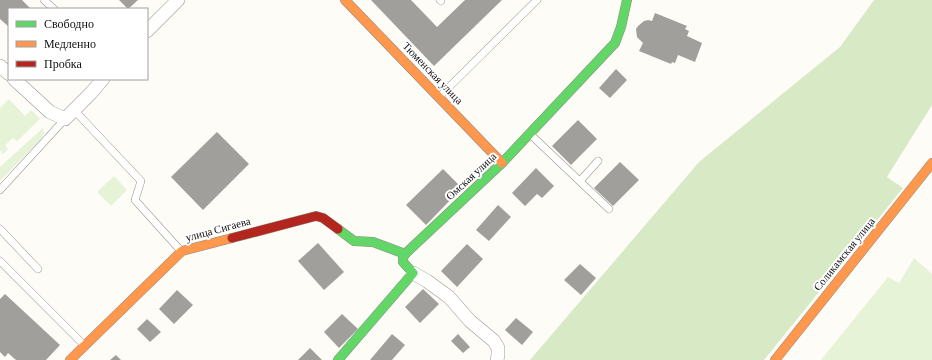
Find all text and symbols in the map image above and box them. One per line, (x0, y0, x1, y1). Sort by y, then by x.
legend (8, 8, 148, 80)
text: Свободно (44, 17, 94, 31)
text: Медленно (44, 37, 96, 51)
street label: Тюменская улица (400, 40, 466, 106)
text: Пробка (44, 57, 82, 71)
street label: Омская улица (443, 150, 499, 202)
street label: улица Сигаева (184, 215, 252, 243)
street label: Соликамская улица (811, 215, 877, 293)

